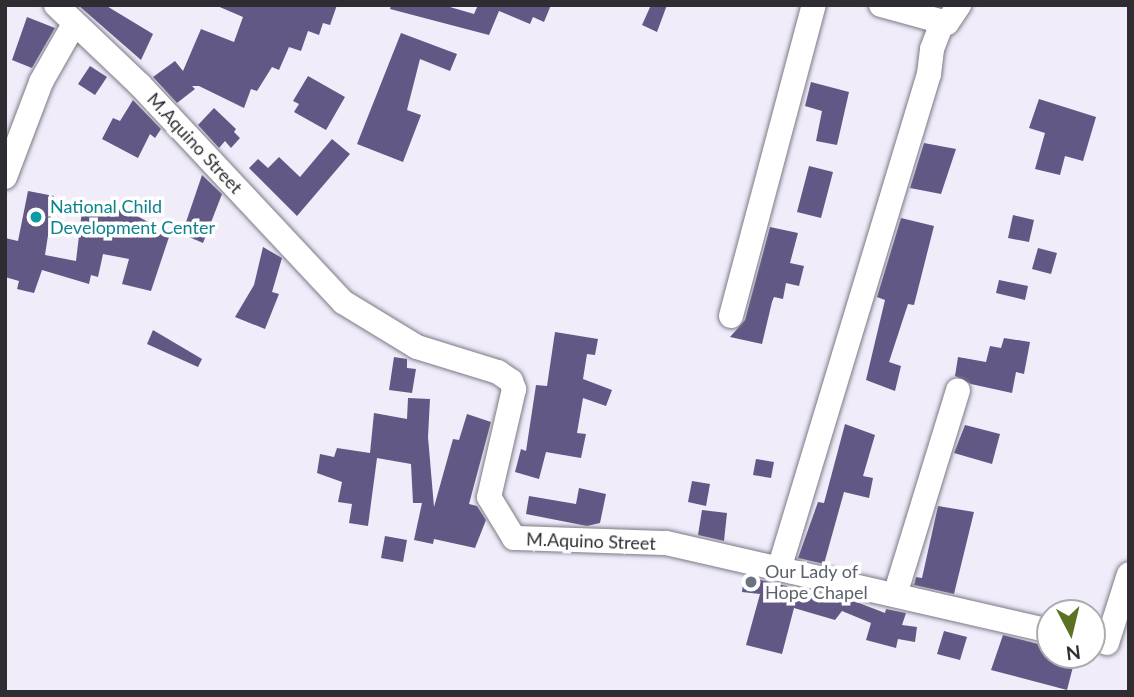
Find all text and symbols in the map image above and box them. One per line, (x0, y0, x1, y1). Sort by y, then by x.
street label: M.Aquino Street (143, 88, 247, 198)
place label: National Child Development Center (50, 196, 215, 238)
marker: National Child Development Center (28, 209, 44, 225)
street label: M.Aquino Street (526, 528, 656, 554)
place label: Our Lady of Hope Chapel (765, 561, 868, 604)
marker: Our Lady of Hope Chapel (743, 574, 759, 590)
north arrow (1036, 599, 1106, 669)
text: N (1065, 641, 1082, 666)

